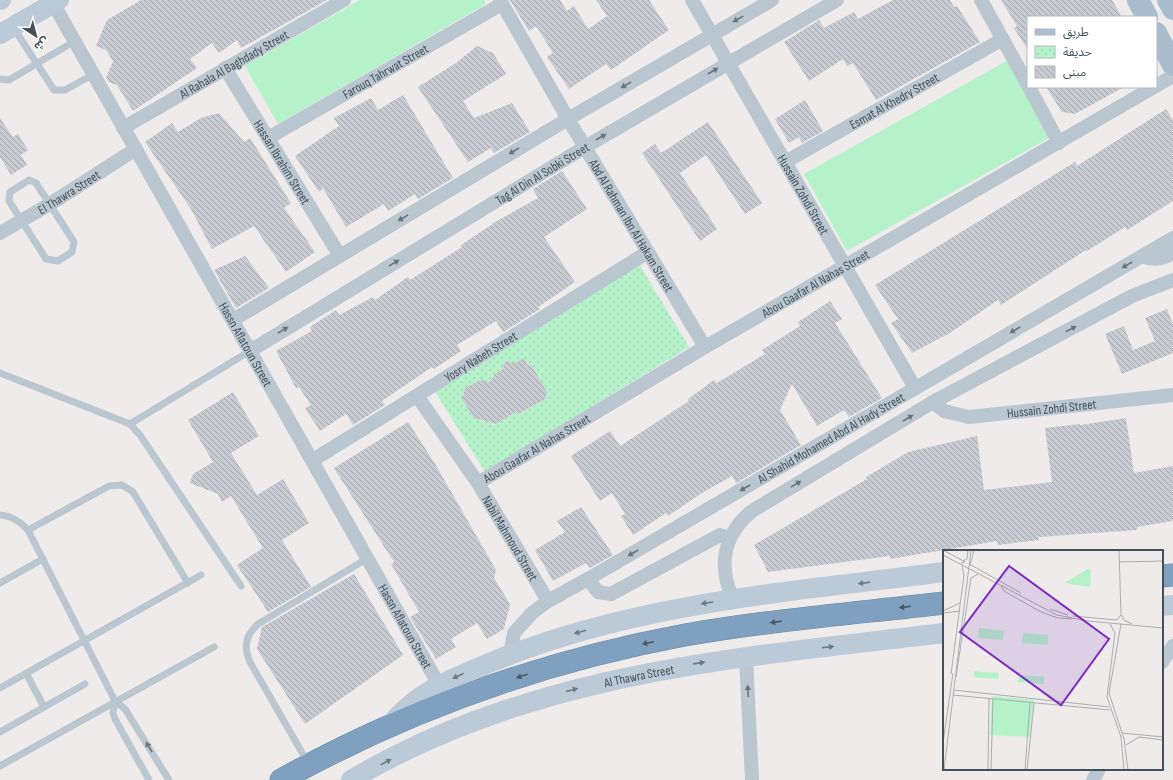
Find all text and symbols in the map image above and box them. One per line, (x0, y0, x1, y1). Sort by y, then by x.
north arrow (16, 16, 56, 56)
one-way arrow (732, 16, 744, 23)
legend (1027, 16, 1157, 88)
text: طريق (1063, 25, 1089, 40)
street label: Al Rahala Al Baghdady Street (176, 27, 292, 103)
text: ش (32, 34, 52, 53)
street label: Farouq Tahrwat Street (340, 41, 431, 103)
text: حديقة (1063, 45, 1092, 60)
text: مبنى (1063, 65, 1086, 80)
one-way arrow (707, 68, 719, 75)
street label: Esmat Al Khedry Street (847, 70, 942, 133)
one-way arrow (620, 81, 632, 88)
street label: Hassan Ibrahim Street (250, 117, 313, 207)
one-way arrow (595, 134, 607, 141)
street label: Tag Al Din Al Sobki Street (493, 139, 592, 209)
one-way arrow (508, 148, 520, 155)
street label: Hussain Zohdi Street (773, 152, 832, 238)
street label: Abd Al Rahman Ibn Al Hakam Street (585, 156, 677, 295)
street label: El Thawra Street (35, 167, 103, 218)
one-way arrow (398, 214, 408, 222)
street label: Abou Gaafar Al Nahas Street (758, 247, 872, 322)
one-way arrow (389, 259, 399, 267)
one-way arrow (1121, 262, 1133, 269)
street label: Hassn Aflatoun Street (215, 300, 275, 390)
one-way arrow (1065, 325, 1077, 332)
one-way arrow (277, 327, 289, 334)
one-way arrow (1009, 327, 1021, 334)
street label: Yosry Nabeh Street (441, 328, 520, 386)
street label: Al Shahid Mohamed Abd Al Hady Street (754, 389, 908, 488)
street label: Hussain Zohdi Street (1006, 396, 1097, 422)
street label: Abou Gaafar Al Nahas Street (480, 411, 593, 488)
one-way arrow (902, 414, 914, 421)
one-way arrow (790, 481, 802, 488)
one-way arrow (739, 484, 751, 491)
street label: Nabil Mahmoud Street (478, 493, 541, 584)
one-way arrow (627, 550, 639, 557)
inset map (943, 550, 1163, 770)
one-way arrow (858, 580, 870, 586)
street label: Hassn Aflatoun Street (375, 581, 435, 672)
one-way arrow (701, 600, 713, 606)
one-way arrow (899, 604, 911, 610)
one-way arrow (770, 619, 782, 625)
one-way arrow (574, 629, 586, 635)
one-way arrow (642, 640, 654, 646)
one-way arrow (822, 644, 834, 650)
one-way arrow (693, 660, 705, 666)
street label: Al Thawra Street (602, 662, 676, 692)
one-way arrow (453, 673, 464, 679)
one-way arrow (516, 673, 528, 679)
one-way arrow (745, 685, 752, 697)
one-way arrow (566, 687, 578, 693)
one-way arrow (145, 741, 152, 753)
one-way arrow (380, 758, 391, 765)

